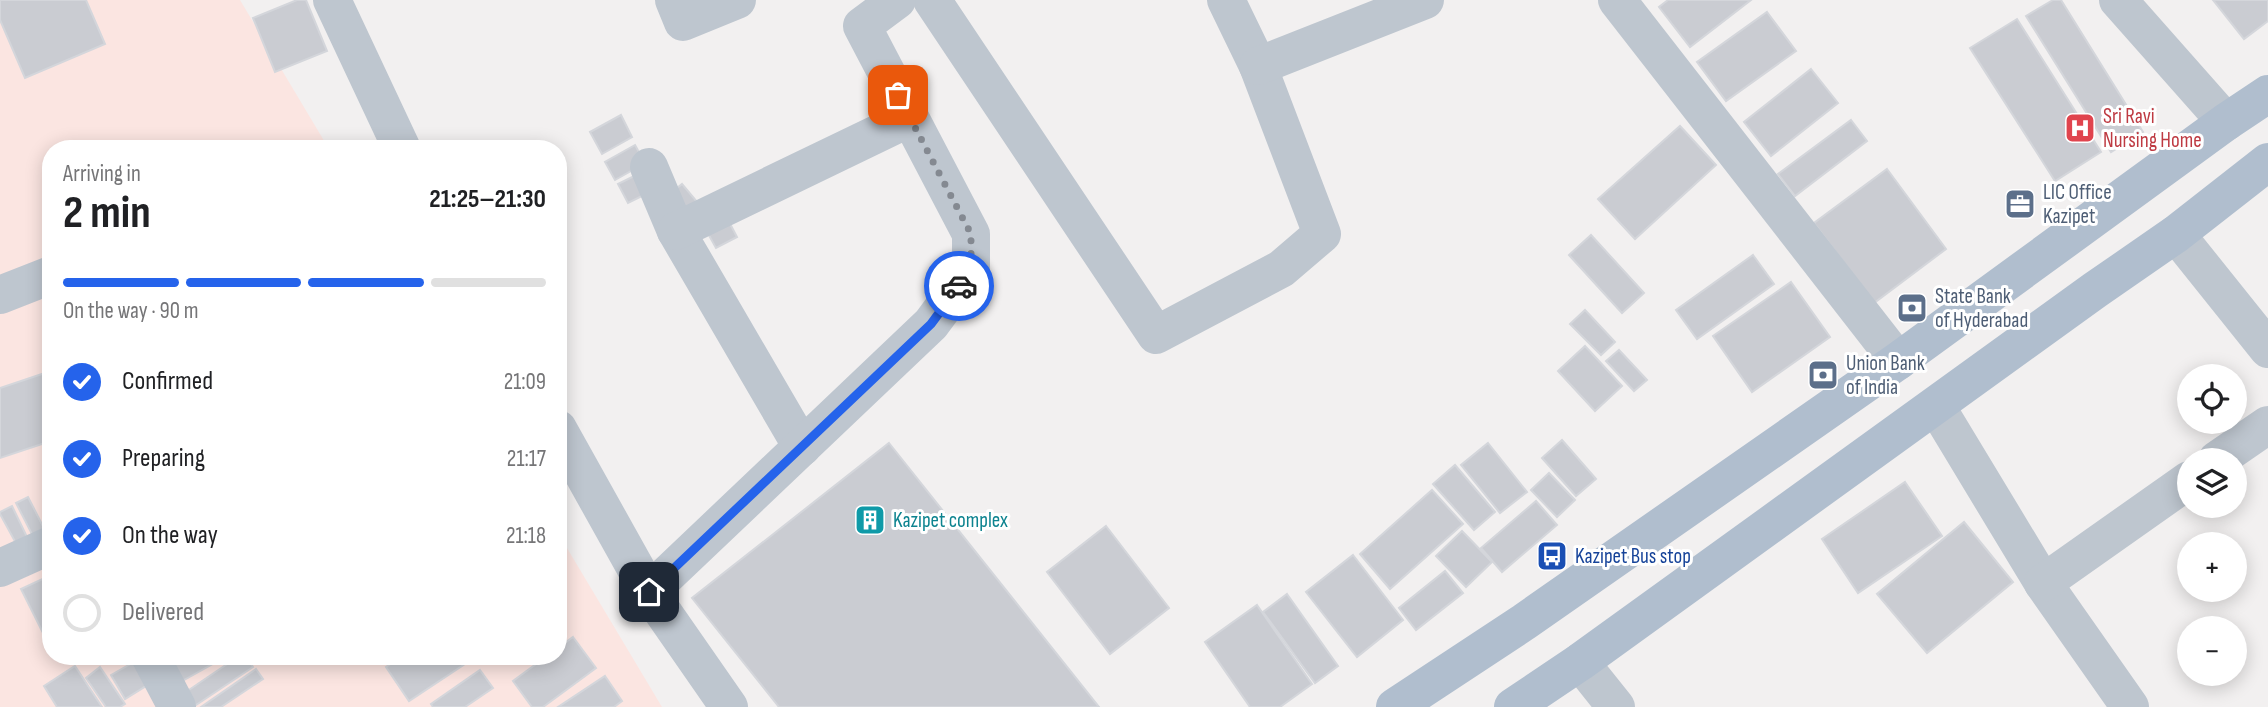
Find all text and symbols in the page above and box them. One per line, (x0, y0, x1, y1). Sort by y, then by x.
pin (868, 65, 928, 125)
icon: bag (879, 76, 917, 114)
place label: Sri Ravi Nursing Home (2103, 104, 2202, 153)
hospital icon: Sri Ravi Nursing Home (2063, 111, 2097, 145)
text: Arriving in (63, 160, 141, 188)
place label: LIC Office Kazipet (2043, 180, 2112, 229)
text: 21:25–21:30 (429, 184, 546, 215)
text: 2 min (63, 186, 151, 241)
office icon: LIC Office Kazipet (2003, 187, 2037, 221)
courier (924, 251, 994, 321)
icon: car (940, 267, 978, 305)
place label: State Bank of Hyderabad (1935, 284, 2028, 333)
bank icon: State Bank of Hyderabad (1895, 291, 1929, 325)
text: On the way · 90 m (63, 297, 198, 325)
place label: Union Bank of India (1846, 351, 1925, 400)
bank icon: Union Bank of India (1806, 358, 1840, 392)
icon: check (63, 363, 101, 401)
map controls (2177, 364, 2247, 686)
button: locate (2177, 364, 2247, 434)
text: Confirmed (122, 366, 213, 397)
text: 21:09 (504, 368, 546, 396)
icon: check (63, 440, 101, 478)
text: Preparing (122, 443, 205, 474)
text: 21:17 (507, 445, 546, 473)
button: layers (2177, 448, 2247, 518)
building icon: Kazipet complex (853, 503, 887, 537)
place label: Kazipet complex (893, 508, 1008, 533)
icon: check (63, 517, 101, 555)
text: On the way (122, 520, 218, 551)
text: 21:18 (506, 522, 546, 550)
button: + (2177, 532, 2247, 602)
bus stop icon: Kazipet Bus stop (1535, 539, 1569, 573)
place label: Kazipet Bus stop (1575, 544, 1691, 569)
pin (619, 562, 679, 622)
icon: home (630, 573, 668, 611)
text: Delivered (122, 597, 204, 628)
button: − (2177, 616, 2247, 686)

